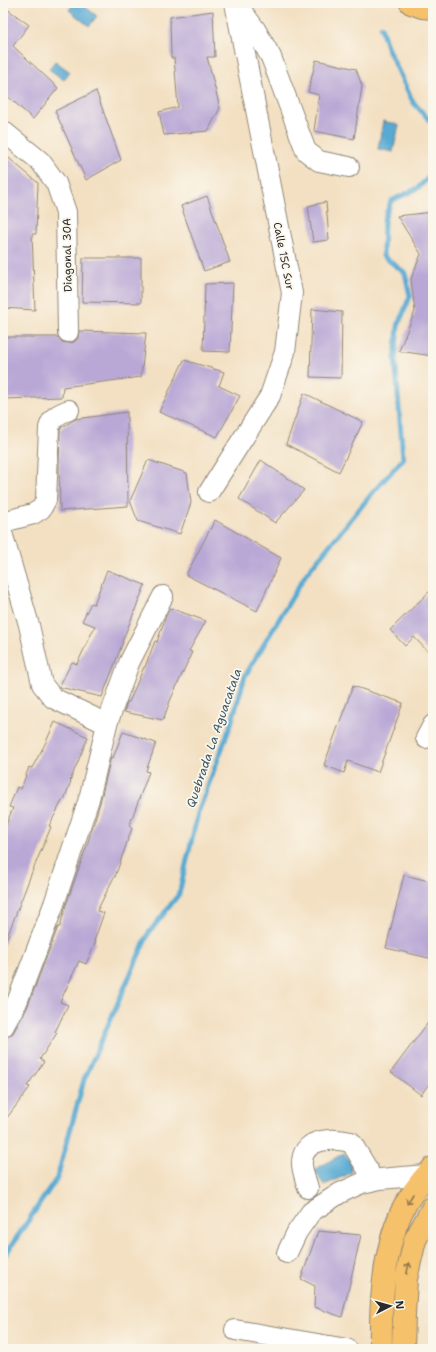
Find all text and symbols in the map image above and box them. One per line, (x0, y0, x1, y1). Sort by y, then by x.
street label: Diagonal 30A (59, 218, 76, 292)
street label: Calle 15C Sur (270, 221, 297, 291)
water label: Quebrada La Aguacatala (183, 666, 245, 810)
one-way arrow (405, 1193, 413, 1205)
one-way arrow (405, 1262, 413, 1275)
north arrow (370, 1286, 410, 1326)
text: N (392, 1300, 407, 1310)

